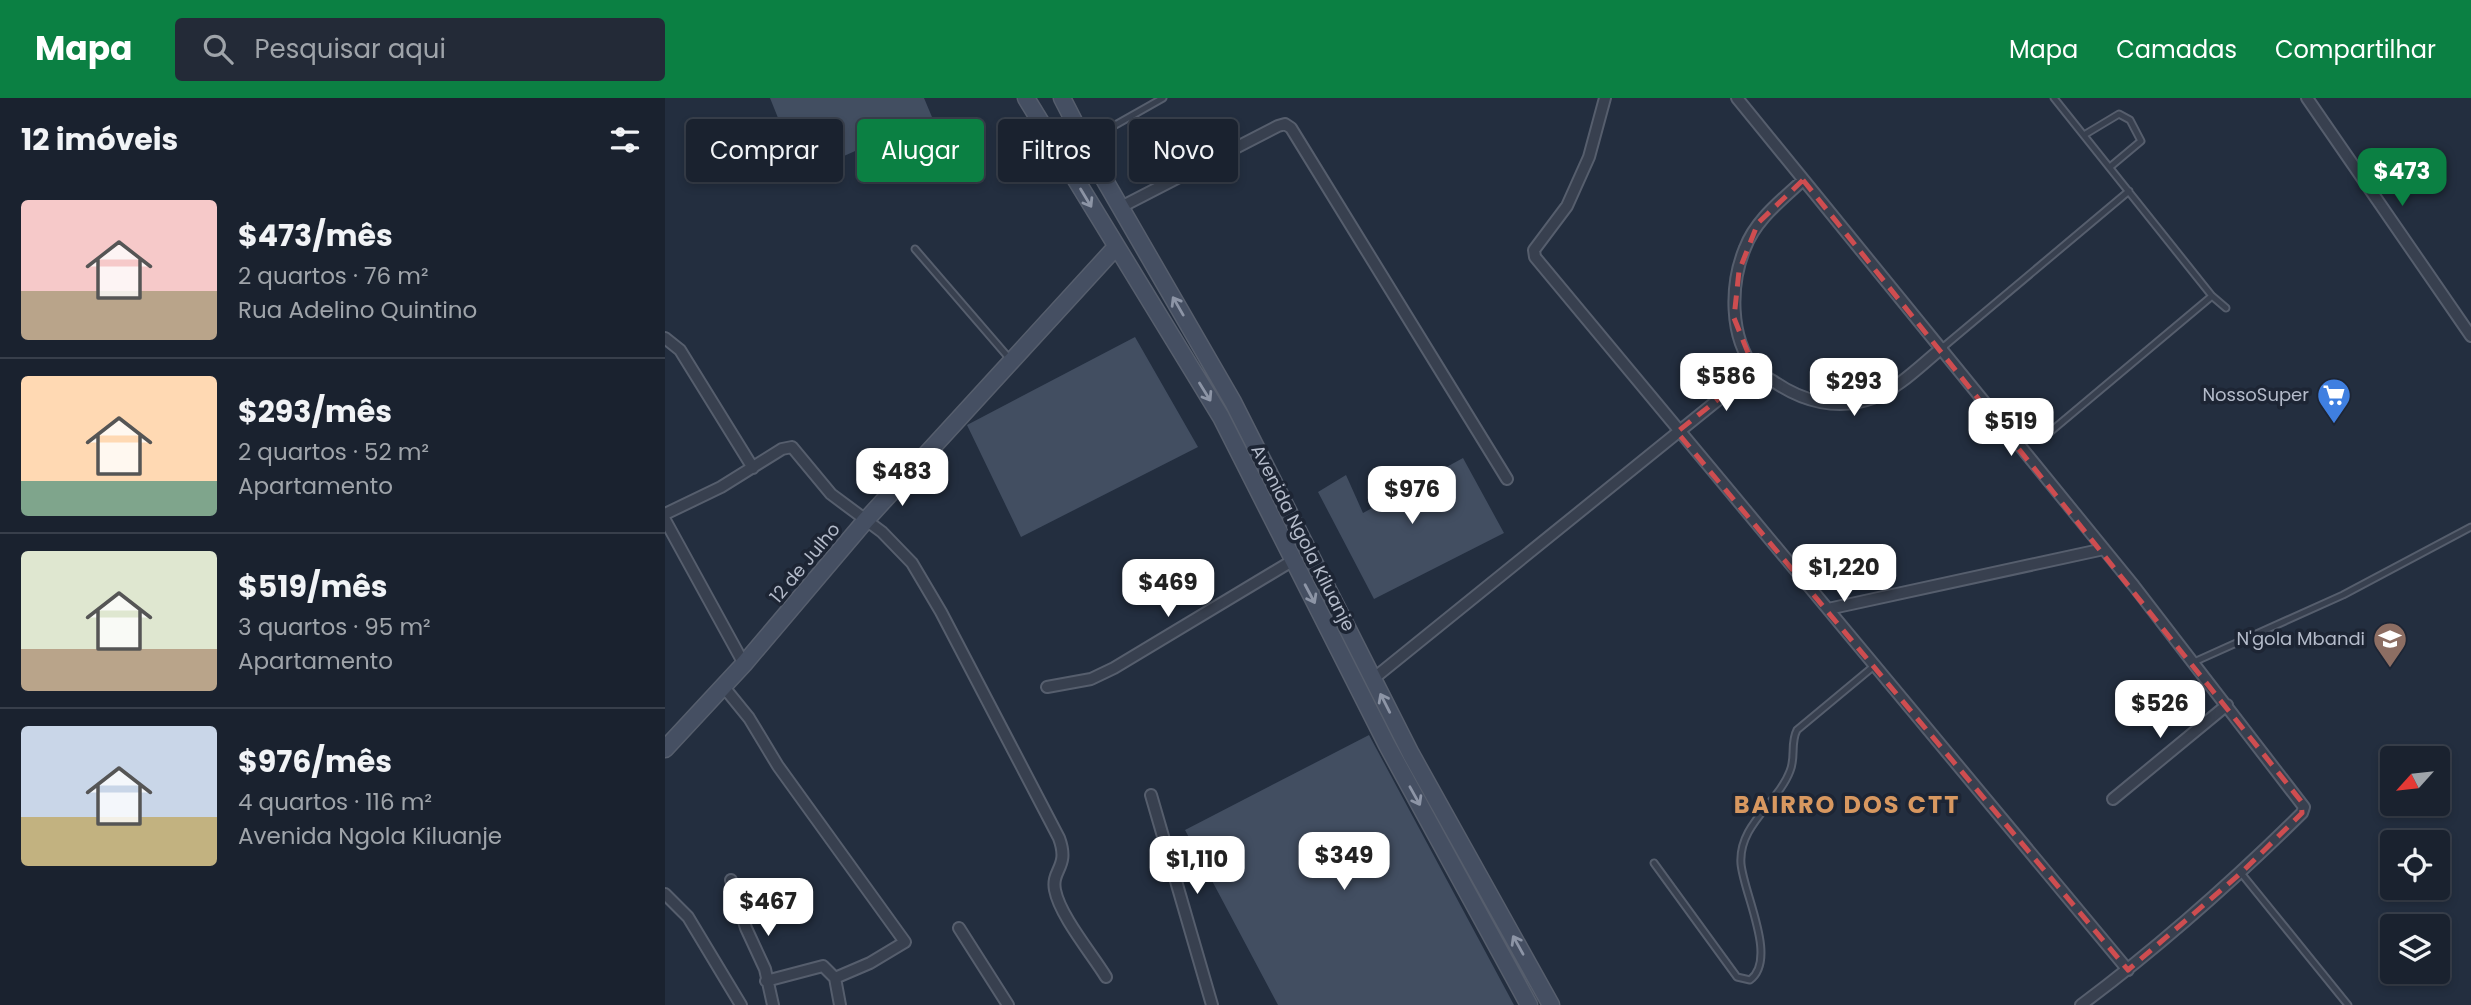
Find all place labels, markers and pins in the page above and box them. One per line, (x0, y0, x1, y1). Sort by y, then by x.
pin: $473 (2361, 148, 2443, 208)
pin: $586 (1685, 354, 1767, 413)
pin: $293 (1813, 358, 1895, 418)
supermarket icon: NossoSuper (2315, 376, 2353, 425)
place label: NossoSuper (2202, 382, 2309, 407)
pin: $519 (1970, 398, 2052, 458)
pin: $483 (861, 448, 943, 508)
pin: $976 (1371, 466, 1453, 526)
pin: $1,220 (1787, 545, 1901, 604)
pin: $469 (1127, 560, 1209, 619)
school or university icon: N'gola Mbandi (2371, 620, 2409, 669)
place label: N'gola Mbandi (2236, 626, 2365, 651)
pin: $526 (2119, 680, 2201, 740)
pin: $349 (1303, 832, 1385, 892)
pin: $1,110 (1140, 836, 1254, 896)
pin: $467 (727, 878, 809, 938)

